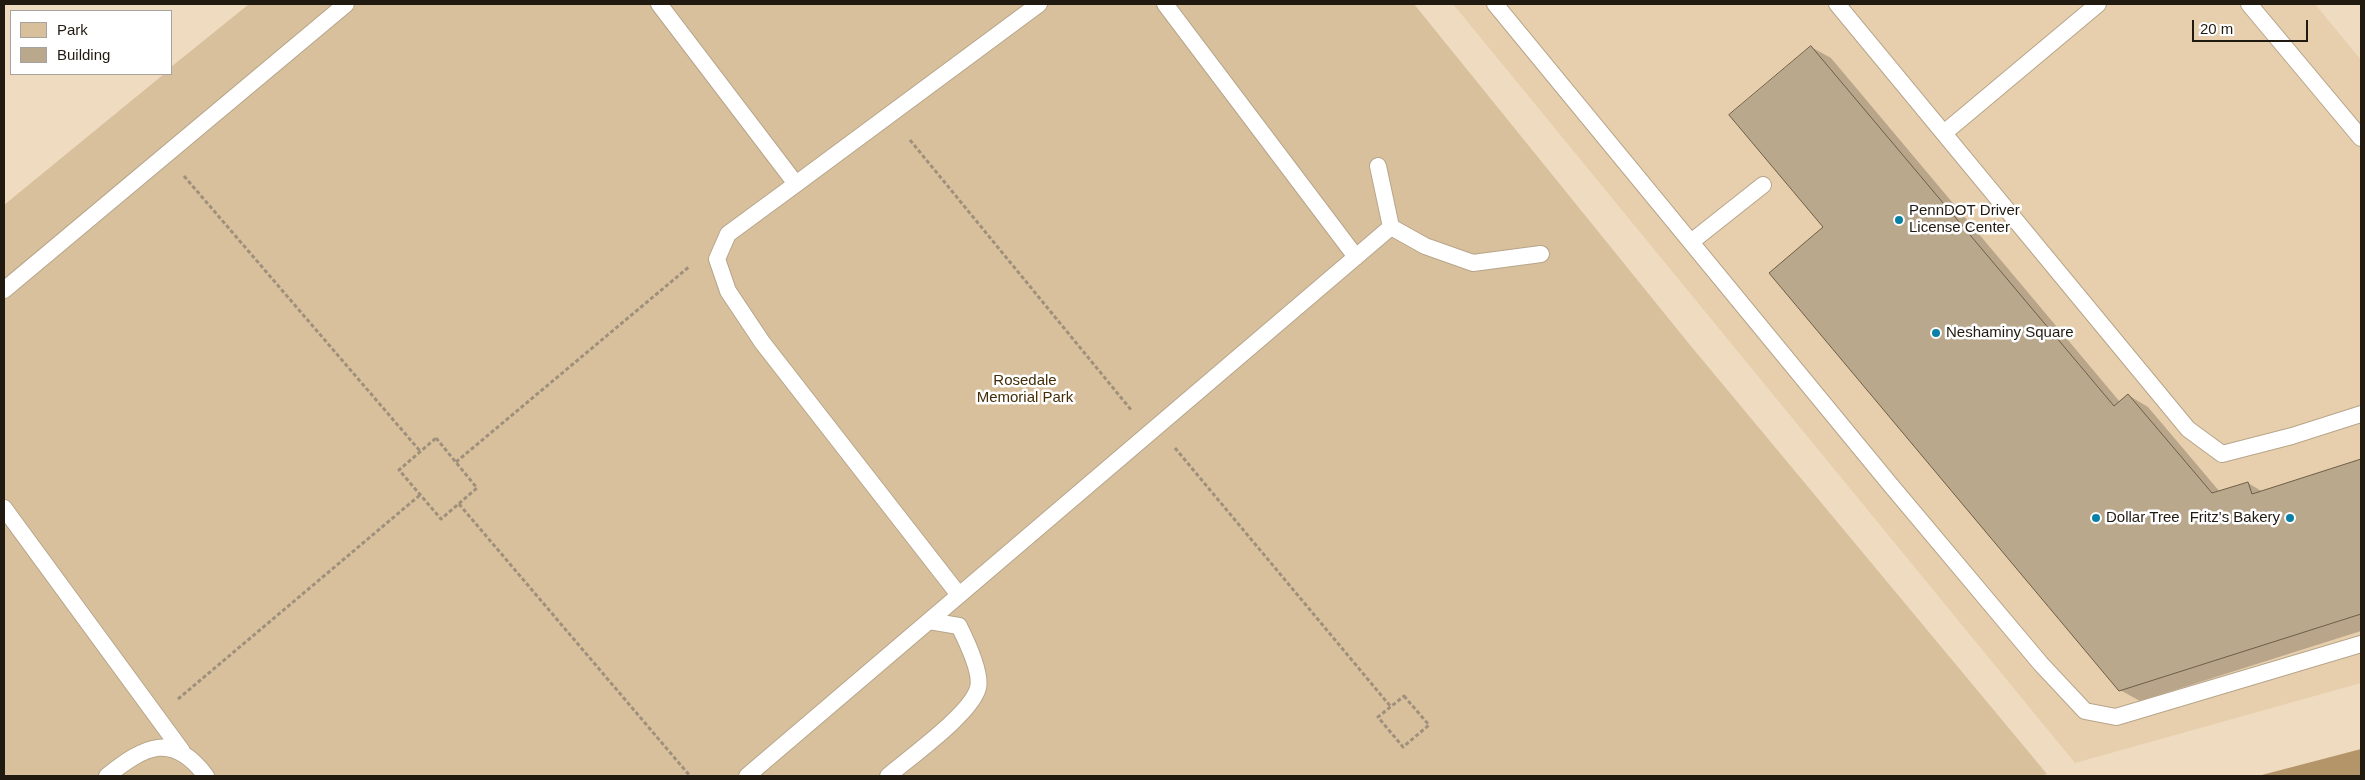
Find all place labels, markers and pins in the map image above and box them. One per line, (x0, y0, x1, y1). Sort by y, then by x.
place label: PennDOT Driver License Center (1909, 202, 2020, 237)
marker: PennDOT Driver License Center (1893, 214, 1905, 226)
place label: Neshaminy Square (1946, 324, 2074, 342)
marker: Neshaminy Square (1930, 327, 1942, 339)
place label: Dollar Tree (2106, 509, 2180, 527)
place label: Fritz's Bakery (2190, 509, 2280, 527)
marker: Dollar Tree (2090, 512, 2102, 524)
marker: Fritz's Bakery (2284, 512, 2296, 524)

